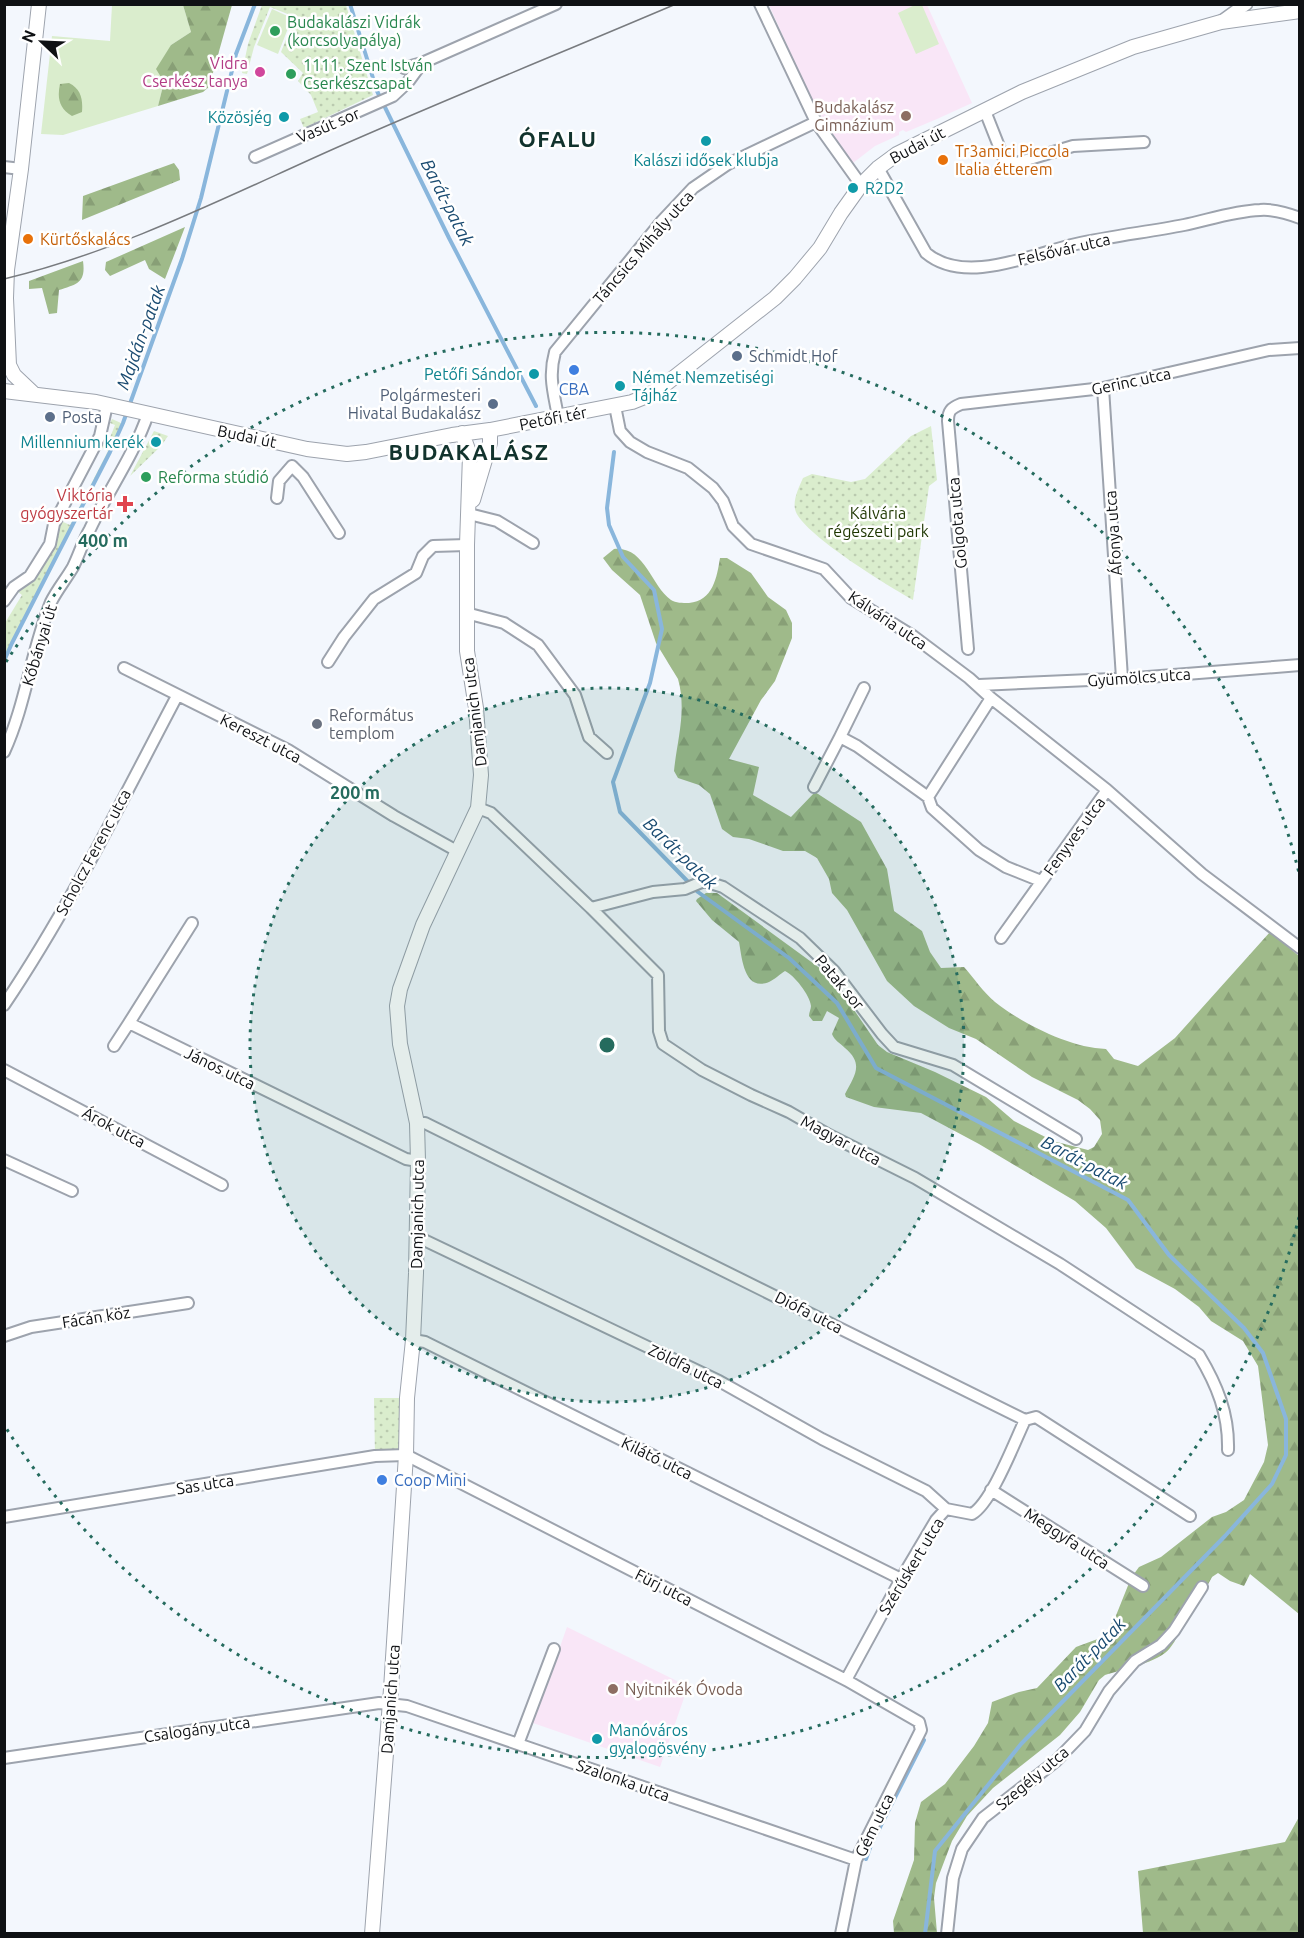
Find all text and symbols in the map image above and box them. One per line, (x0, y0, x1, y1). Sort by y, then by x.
north arrow (12, 12, 72, 72)
place label: Budakalászi Vidrák (korcsolyapálya) (287, 13, 421, 50)
marker: Budakalászi Vidrák (korcsolyapálya) (268, 24, 282, 38)
text: N (18, 27, 39, 45)
place label: Vidra Cserkész tanya (142, 54, 248, 90)
place label: 1111. Szent István Cserkészcsapat (303, 56, 433, 92)
marker: Vidra Cserkész tanya (253, 65, 267, 79)
marker: 1111. Szent István Cserkészcsapat (284, 67, 298, 81)
place label: Budakalász Gimnázium (814, 98, 894, 134)
street label: Vasút sor (294, 104, 362, 146)
place label: Közösjég (208, 108, 272, 126)
marker: Budakalász Gimnázium (899, 109, 913, 123)
marker: Közösjég (277, 110, 291, 124)
street label: Budai út (886, 123, 948, 167)
district label: ÓFALU (519, 126, 597, 151)
marker: Kalászi idősek klubja (699, 134, 713, 148)
place label: Tr3amici Piccola Italia étterem (955, 142, 1069, 178)
place label: Kalászi idősek klubja (633, 151, 779, 169)
marker: Tr3amici Piccola Italia étterem (936, 153, 950, 167)
water label: Barát-patak (418, 155, 479, 249)
place label: R2D2 (865, 179, 904, 197)
marker: R2D2 (846, 181, 860, 195)
street label: Táncsics Mihály utca (589, 187, 697, 307)
place label: Kürtőskalács (40, 230, 131, 248)
street label: Felsővár utca (1016, 230, 1112, 268)
marker: Kürtőskalács (21, 232, 35, 246)
water label: Majdán-patak (112, 281, 168, 392)
place label: Schmidt Hof (749, 347, 838, 365)
marker: Schmidt Hof (730, 349, 744, 363)
marker: CBA (567, 363, 581, 377)
street label: Gerinc utca (1090, 364, 1172, 398)
place label: Petőfi Sándor (424, 365, 522, 383)
marker: Petőfi Sándor (527, 367, 541, 381)
place label: Német Nemzetiségi Tájház (632, 368, 774, 404)
marker: Német Nemzetiségi Tájház (613, 379, 627, 393)
place label: CBA (559, 380, 590, 398)
place label: Polgármesteri Hivatal Budakalász (348, 386, 481, 422)
marker: Polgármesteri Hivatal Budakalász (486, 397, 500, 411)
street label: Petőfi tér (518, 403, 588, 433)
place label: Posta (62, 408, 102, 426)
marker: Posta (43, 410, 57, 424)
street label: Budai út (216, 421, 279, 451)
place label: Millennium kerék (21, 433, 144, 451)
marker: Millennium kerék (149, 435, 163, 449)
district label: BUDAKALÁSZ (388, 439, 550, 464)
place label: Reforma stúdió (158, 468, 269, 486)
marker: Reforma stúdió (139, 470, 153, 484)
street label: Golgota utca (944, 476, 970, 570)
place label: Viktória gyógyszertár (20, 486, 113, 522)
street label: Áfonya utca (1099, 490, 1125, 576)
marker: Viktória gyógyszertár (118, 497, 132, 511)
park label: Kálvária régészeti park (827, 504, 929, 540)
text: 400 m (78, 530, 128, 550)
street label: Kálvária utca (845, 587, 931, 653)
street label: Kőbányai út (18, 601, 60, 688)
street label: Damjanich utca (458, 656, 490, 768)
street label: Gyümölcs utca (1087, 664, 1191, 690)
place label: Református templom (329, 706, 414, 742)
street label: Kereszt utca (217, 710, 305, 766)
marker: Református templom (310, 717, 324, 731)
text: 200 m (330, 782, 380, 802)
street label: Scholcz Ferenc utca (52, 786, 134, 918)
street label: Fenyves utca (1040, 793, 1108, 879)
water label: Barát-patak (640, 813, 723, 894)
street label: Patak sor (812, 951, 868, 1013)
centre of rings (597, 1035, 617, 1055)
street label: János utca (182, 1043, 258, 1093)
street label: Árok utca (80, 1101, 149, 1151)
street label: Magyar utca (798, 1111, 884, 1169)
water label: Barát-patak (1038, 1131, 1132, 1193)
street label: Damjanich utca (407, 1159, 427, 1269)
street label: Diófa utca (772, 1287, 846, 1337)
street label: Fácán köz (61, 1303, 131, 1331)
street label: Zöldfa utca (646, 1340, 726, 1392)
street label: Kilátó utca (619, 1433, 695, 1483)
street label: Sas utca (175, 1471, 235, 1497)
place label: Coop Mini (394, 1471, 466, 1489)
marker: Coop Mini (375, 1473, 389, 1487)
street label: Meggyfa utca (1021, 1504, 1113, 1572)
street label: Szérűskert utca (875, 1514, 947, 1618)
street label: Fürj utca (632, 1565, 696, 1609)
water label: Barát-patak (1049, 1612, 1130, 1695)
street label: Damjanich utca (377, 1644, 403, 1754)
place label: Nyitnikék Óvoda (625, 1679, 743, 1698)
marker: Nyitnikék Óvoda (606, 1682, 620, 1696)
street label: Csalogány utca (143, 1713, 251, 1745)
place label: Manóváros gyalogösvény (609, 1721, 707, 1757)
marker: Manóváros gyalogösvény (590, 1732, 604, 1746)
street label: Szegély utca (992, 1742, 1072, 1814)
street label: Szalonka utca (574, 1756, 672, 1804)
street label: Gém utca (851, 1791, 897, 1859)

